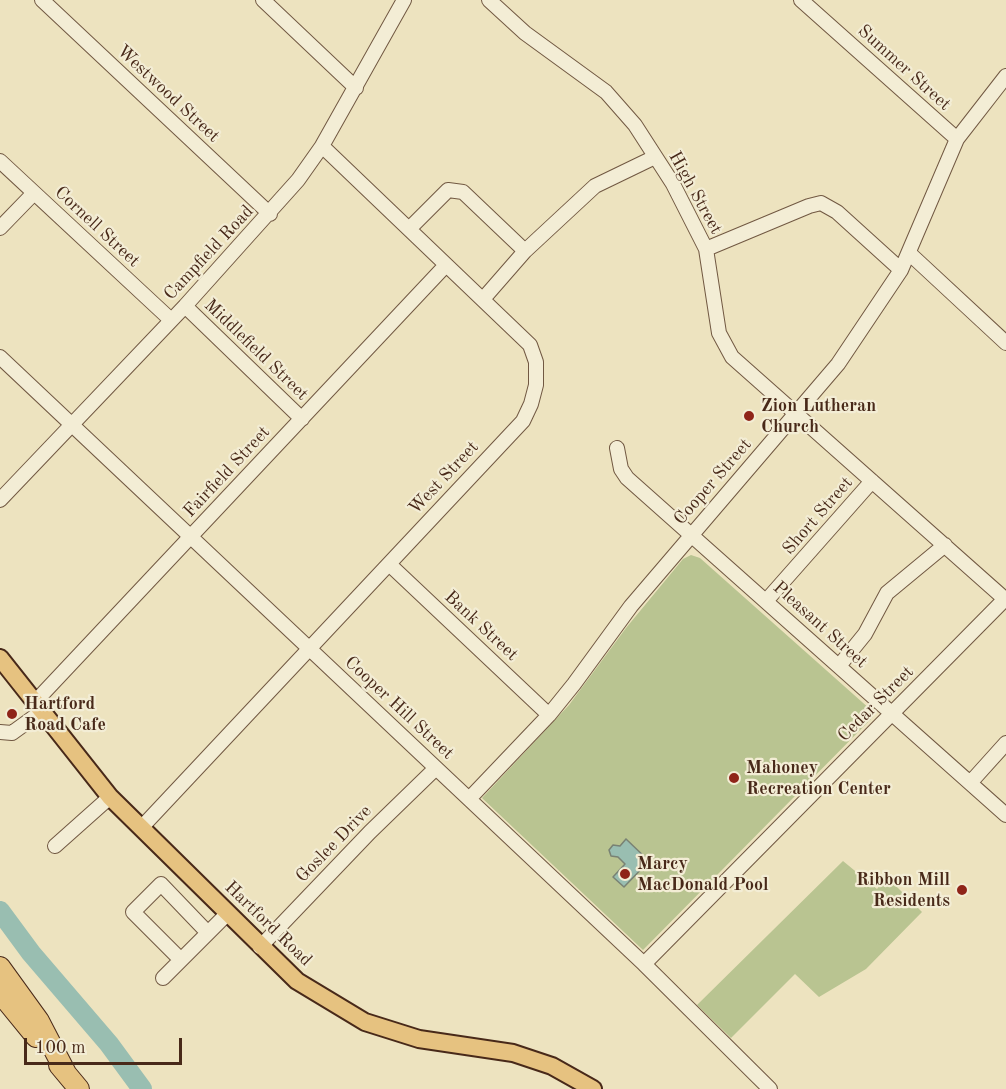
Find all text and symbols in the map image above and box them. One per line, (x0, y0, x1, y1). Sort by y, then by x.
street label: Summer Street (853, 21, 955, 115)
street label: Westwood Street (112, 41, 224, 147)
street label: High Street (663, 148, 727, 238)
street label: Cornell Street (50, 182, 144, 272)
street label: Campfield Road (160, 201, 258, 305)
street label: Middlefield Street (199, 295, 313, 405)
place label: Zion Lutheran Church (761, 395, 876, 438)
marker: Zion Lutheran Church (742, 409, 756, 423)
street label: Fairfield Street (179, 422, 275, 522)
street label: Cooper Street (670, 434, 756, 530)
street label: West Street (405, 437, 483, 519)
street label: Short Street (778, 473, 858, 559)
street label: Pleasant Street (768, 577, 872, 673)
street label: Bank Street (440, 586, 522, 666)
street label: Cooper Hill Street (340, 652, 458, 764)
street label: Cedar Street (833, 661, 919, 747)
place label: Hartford Road Cafe (24, 693, 106, 736)
marker: Hartford Road Cafe (5, 707, 19, 721)
place label: Mahoney Recreation Center (746, 757, 891, 800)
marker: Mahoney Recreation Center (727, 771, 741, 785)
street label: Goslee Drive (292, 801, 376, 887)
place label: Marcy MacDonald Pool (637, 853, 769, 896)
marker: Marcy MacDonald Pool (618, 867, 632, 881)
place label: Ribbon Mill Residents (856, 869, 950, 912)
street label: Hartford Road (220, 877, 316, 971)
marker: Ribbon Mill Residents (955, 883, 969, 897)
scale bar (27, 1026, 184, 1064)
text: 100 m (35, 1039, 86, 1057)

